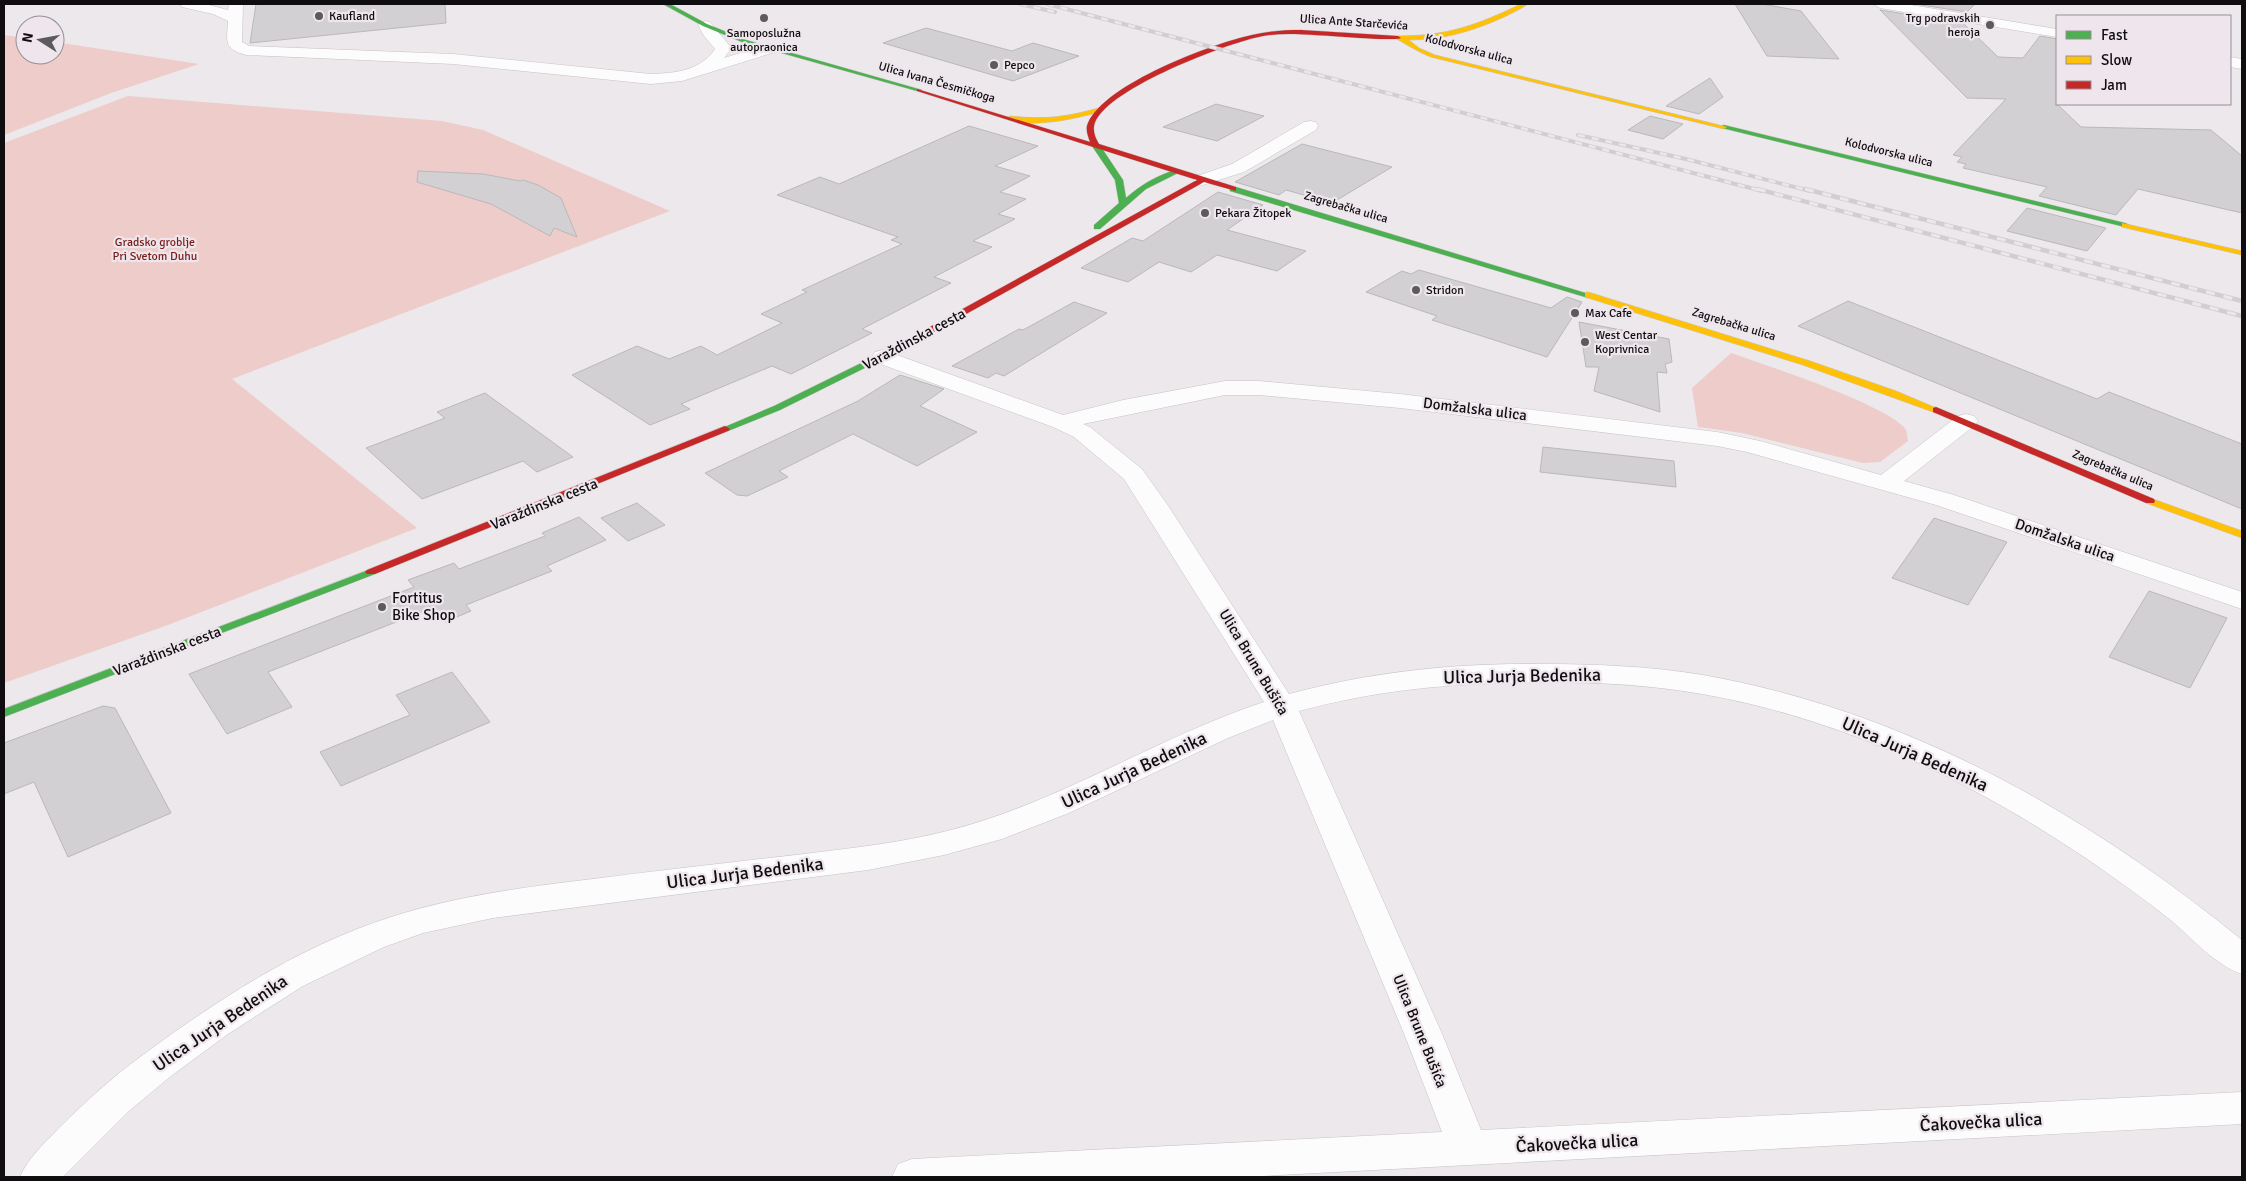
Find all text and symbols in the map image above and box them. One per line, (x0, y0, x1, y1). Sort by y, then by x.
place label: Kaufland (329, 9, 375, 24)
marker: Kaufland (313, 10, 325, 22)
street label: Ulica Ante Starčevića (1299, 11, 1409, 34)
place label: Trg podravskih heroja (1906, 11, 1980, 40)
marker: Samoposlužna autopraonica (758, 12, 770, 24)
north arrow (15, 15, 65, 65)
legend (2056, 15, 2231, 105)
marker: Trg podravskih heroja (1984, 19, 1996, 31)
place label: Samoposlužna autopraonica (727, 26, 801, 55)
text: Fast (2101, 26, 2128, 44)
text: N (18, 31, 37, 44)
street label: Kolodvorska ulica (1423, 31, 1514, 68)
text: Slow (2101, 51, 2132, 69)
place label: Pepco (1004, 58, 1035, 73)
street label: Ulica Ivana Česmičkoga (877, 59, 997, 106)
marker: Pepco (988, 59, 1000, 71)
text: Jam (2101, 76, 2127, 94)
street label: Kolodvorska ulica (1843, 134, 1934, 171)
street label: Zagrebačka ulica (1302, 188, 1390, 227)
place label: Pekara Žitopek (1215, 206, 1291, 221)
marker: Pekara Žitopek (1199, 207, 1211, 219)
park label: Gradsko groblje Pri Svetom Duhu (113, 235, 197, 264)
place label: Stridon (1426, 283, 1464, 298)
marker: Stridon (1410, 284, 1422, 296)
street label: Varaždinska cesta (859, 304, 969, 374)
street label: Zagrebačka ulica (1690, 305, 1778, 344)
place label: Max Cafe (1585, 306, 1632, 321)
marker: Max Cafe (1569, 307, 1581, 319)
place label: West Centar Koprivnica (1595, 328, 1658, 357)
marker: West Centar Koprivnica (1579, 336, 1591, 348)
street label: Domžalska ulica (1422, 394, 1528, 424)
street label: Zagrebačka ulica (2070, 447, 2156, 494)
street label: Varaždinska cesta (488, 474, 600, 534)
street label: Domžalska ulica (2013, 514, 2117, 566)
place label: Fortitus Bike Shop (392, 589, 455, 624)
marker: Fortitus Bike Shop (376, 601, 388, 613)
street label: Ulica Brune Bušića (1215, 606, 1293, 718)
street label: Varaždinska cesta (110, 622, 224, 680)
street label: Ulica Jurja Bedenika (1443, 664, 1601, 688)
street label: Ulica Jurja Bedenika (1838, 712, 1992, 796)
street label: Ulica Jurja Bedenika (1058, 727, 1210, 813)
street label: Ulica Jurja Bedenika (665, 852, 825, 894)
street label: Ulica Jurja Bedenika (148, 970, 292, 1076)
street label: Ulica Brune Bušića (1389, 972, 1451, 1090)
street label: Čakovečka ulica (1919, 1108, 2043, 1136)
street label: Čakovečka ulica (1515, 1129, 1639, 1157)

